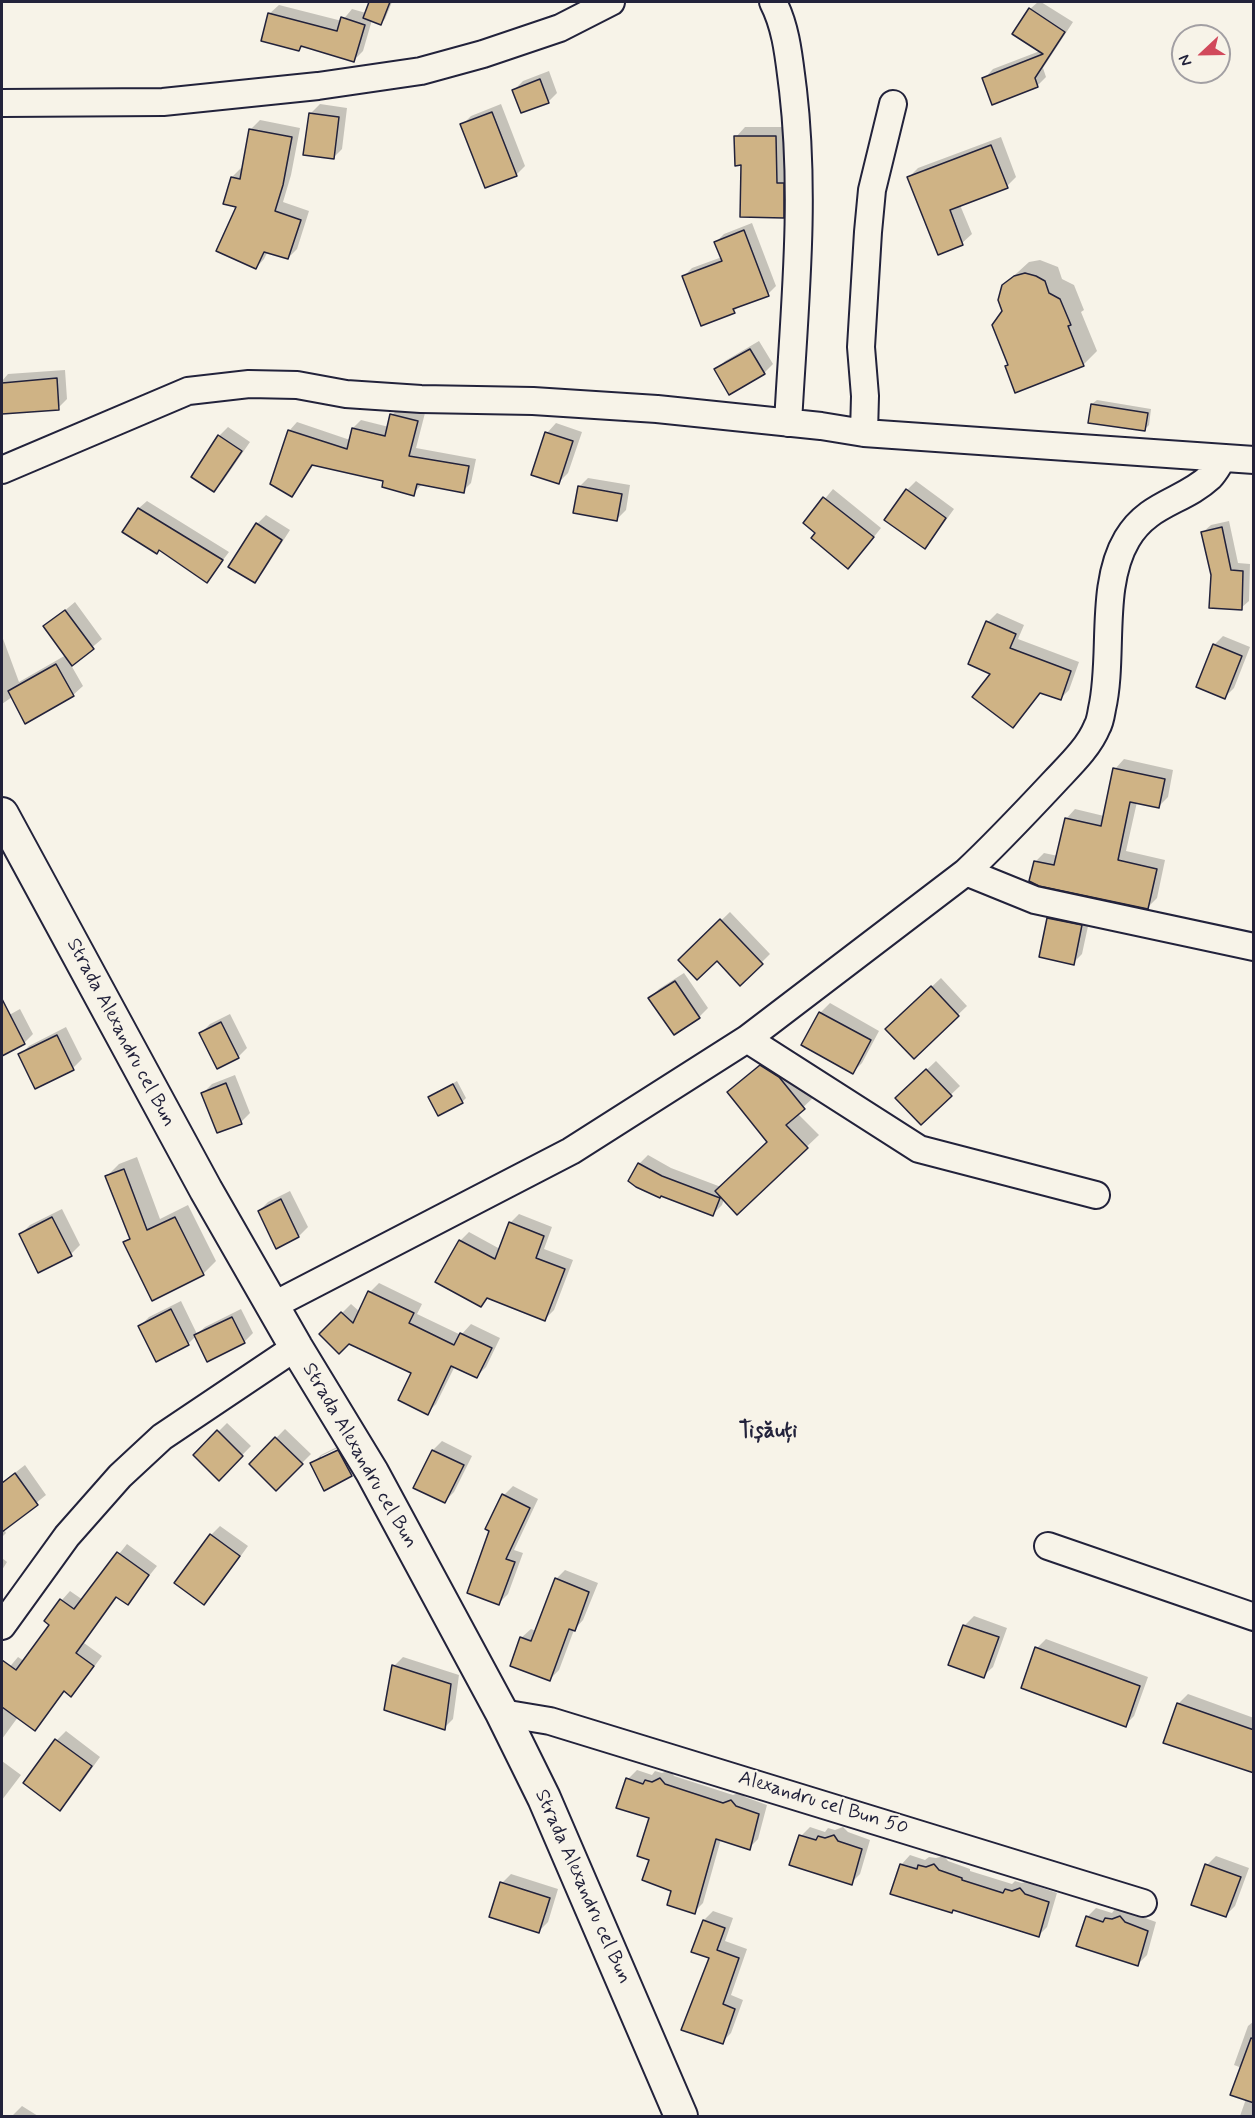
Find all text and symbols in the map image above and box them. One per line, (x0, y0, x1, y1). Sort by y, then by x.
north arrow (1171, 24, 1231, 84)
text: N (1174, 51, 1197, 69)
street label: Strada Alexandru cel Bun (60, 935, 180, 1131)
street label: Strada Alexandru cel Bun (296, 1359, 422, 1553)
district label: Tișăuți (739, 1419, 797, 1445)
street label: Alexandru cel Bun 50 (735, 1767, 911, 1841)
street label: Strada Alexandru cel Bun (528, 1786, 636, 1988)

